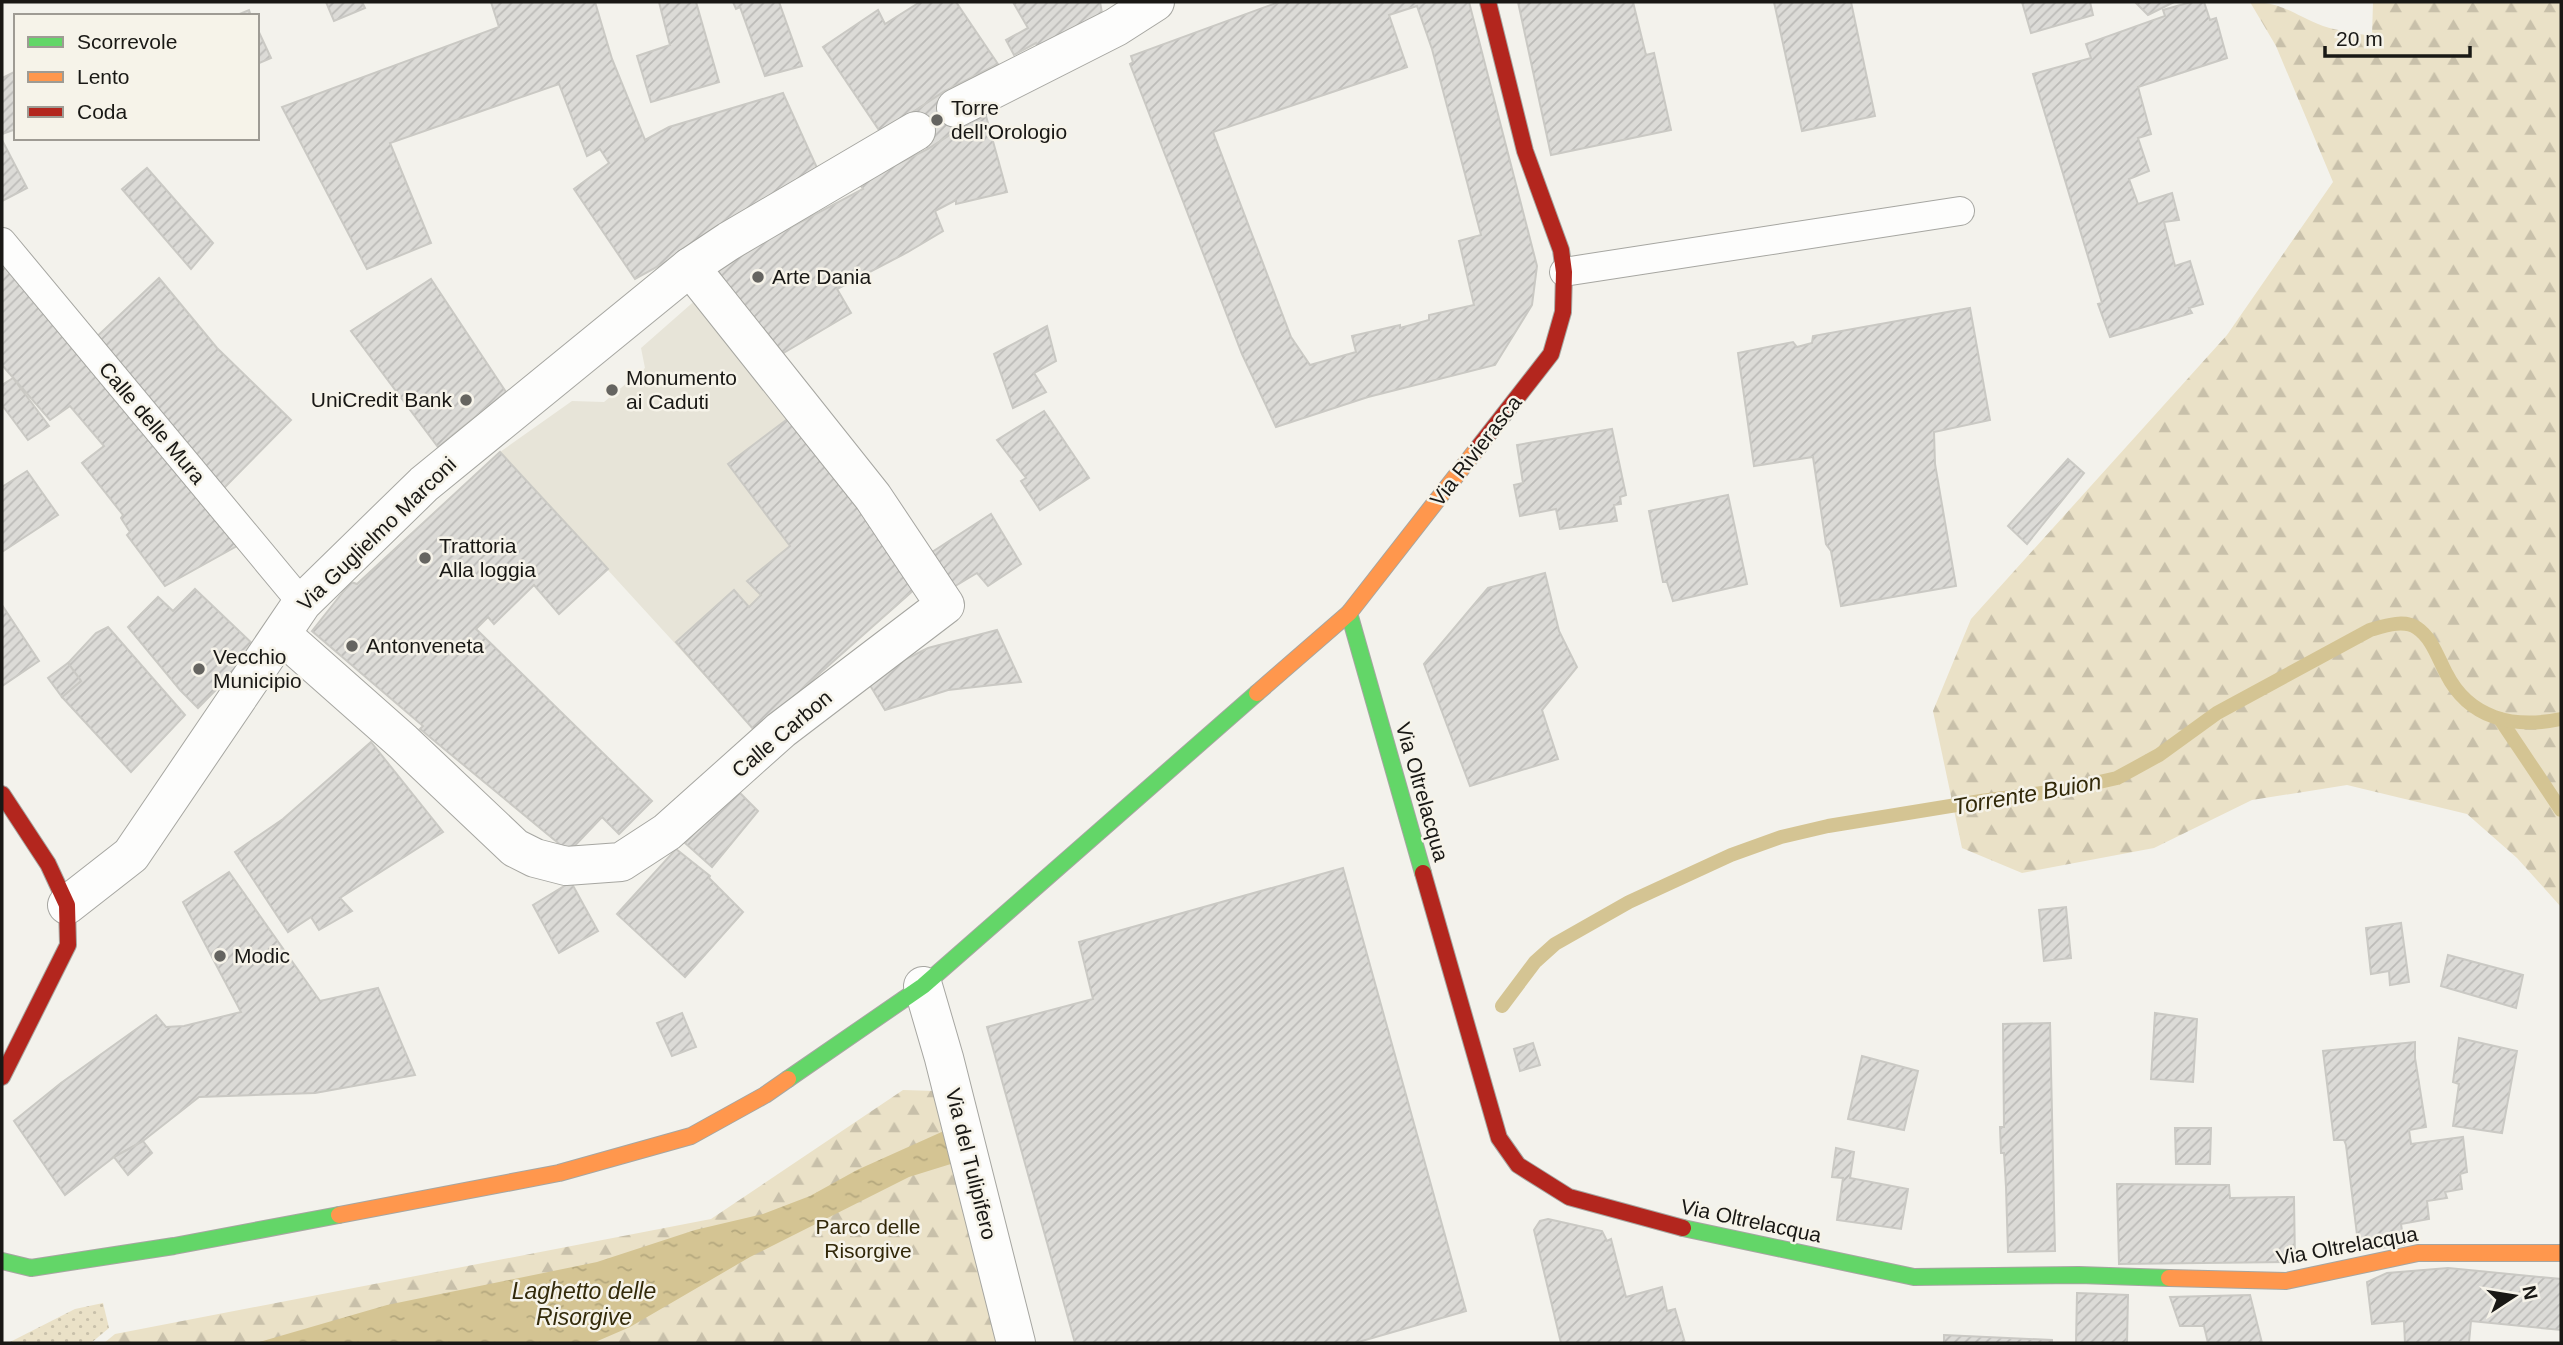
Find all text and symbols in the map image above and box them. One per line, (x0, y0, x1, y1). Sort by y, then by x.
legend (14, 14, 259, 140)
scale bar (2325, 14, 2470, 58)
text: 20 m (2336, 27, 2383, 50)
text: Scorrevole (77, 30, 177, 53)
text: Lento (77, 65, 130, 88)
place label: Torre dell'Orologio (951, 96, 1067, 143)
text: Coda (77, 100, 128, 123)
marker: Torre dell'Orologio (929, 112, 945, 128)
place label: Arte Dania (772, 265, 872, 288)
marker: Arte Dania (750, 269, 766, 285)
street label: Calle delle Mura (95, 357, 210, 488)
place label: Monumento ai Caduti (626, 366, 737, 413)
marker: Monumento ai Caduti (604, 382, 620, 398)
place label: UniCredit Bank (311, 388, 452, 411)
street label: Via Rivierasca (1425, 391, 1526, 511)
marker: UniCredit Bank (458, 392, 474, 408)
street label: Via Guglielmo Marconi (293, 452, 460, 615)
place label: Trattoria Alla loggia (439, 534, 536, 581)
marker: Trattoria Alla loggia (417, 550, 433, 566)
place label: Antonveneta (366, 634, 484, 657)
marker: Antonveneta (344, 638, 360, 654)
place label: Vecchio Municipio (213, 645, 302, 692)
marker: Vecchio Municipio (191, 661, 207, 677)
street label: Calle Carbon (727, 685, 836, 782)
street label: Via Oltrelacqua (1392, 720, 1453, 864)
water label: Torrente Buion (1951, 768, 2103, 820)
place label: Modic (234, 944, 290, 967)
marker: Modic (212, 948, 228, 964)
street label: Via del Tulipifero (942, 1086, 1001, 1242)
street label: Via Oltrelacqua (1679, 1194, 1824, 1247)
park label: Parco delle Risorgive (815, 1215, 921, 1262)
street label: Via Oltrelacqua (2274, 1222, 2420, 1269)
north arrow (2479, 1261, 2549, 1331)
water label: Laghetto delle Risorgive (512, 1278, 656, 1330)
text: N (2518, 1284, 2542, 1301)

